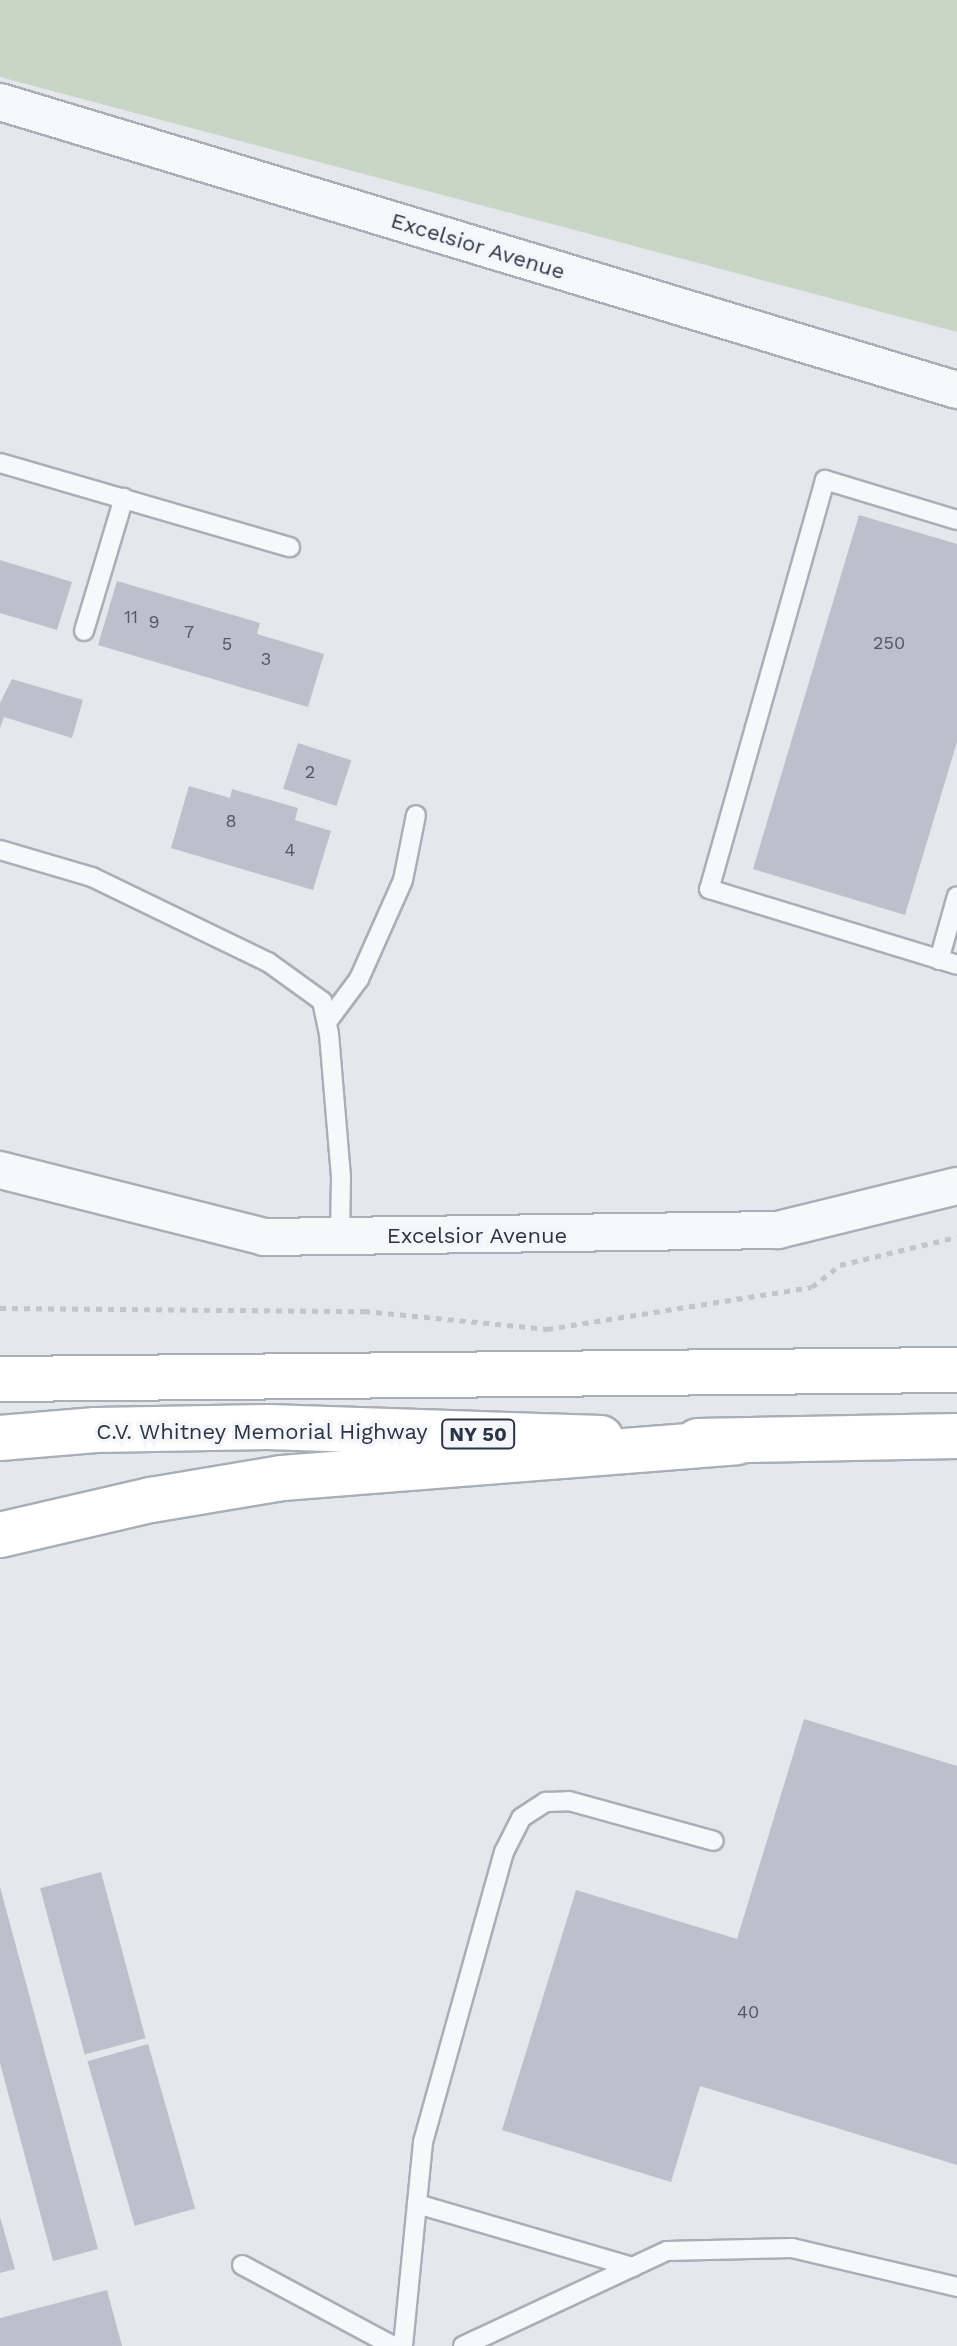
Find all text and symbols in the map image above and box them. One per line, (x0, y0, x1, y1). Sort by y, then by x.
street label: Excelsior Avenue (387, 207, 569, 285)
house number: 11 (124, 606, 138, 628)
house number: 9 (148, 611, 160, 633)
house number: 7 (184, 621, 194, 643)
house number: 250 (873, 632, 905, 654)
house number: 5 (222, 633, 232, 655)
house number: 3 (261, 648, 271, 670)
house number: 2 (305, 761, 315, 783)
house number: 8 (225, 810, 237, 832)
house number: 4 (285, 839, 295, 861)
street label: Excelsior Avenue (386, 1223, 568, 1249)
road number: NY 50 (440, 1418, 516, 1450)
street label: C.V. Whitney Memorial Highway (95, 1419, 429, 1445)
house number: 40 (737, 2001, 759, 2023)

